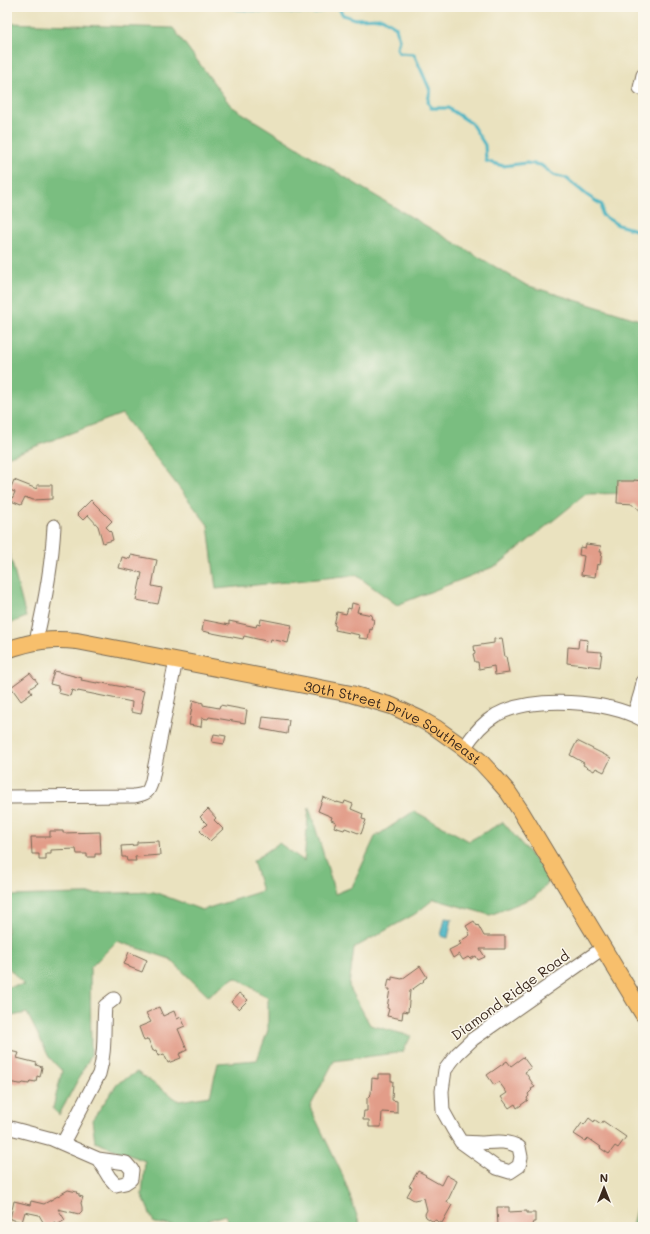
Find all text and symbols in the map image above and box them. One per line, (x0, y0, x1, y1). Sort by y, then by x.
street label: 30th Street Drive Southeast (303, 676, 486, 768)
street label: Diamond Ridge Road (447, 946, 573, 1044)
north arrow (584, 1168, 624, 1208)
text: N (600, 1170, 608, 1185)

